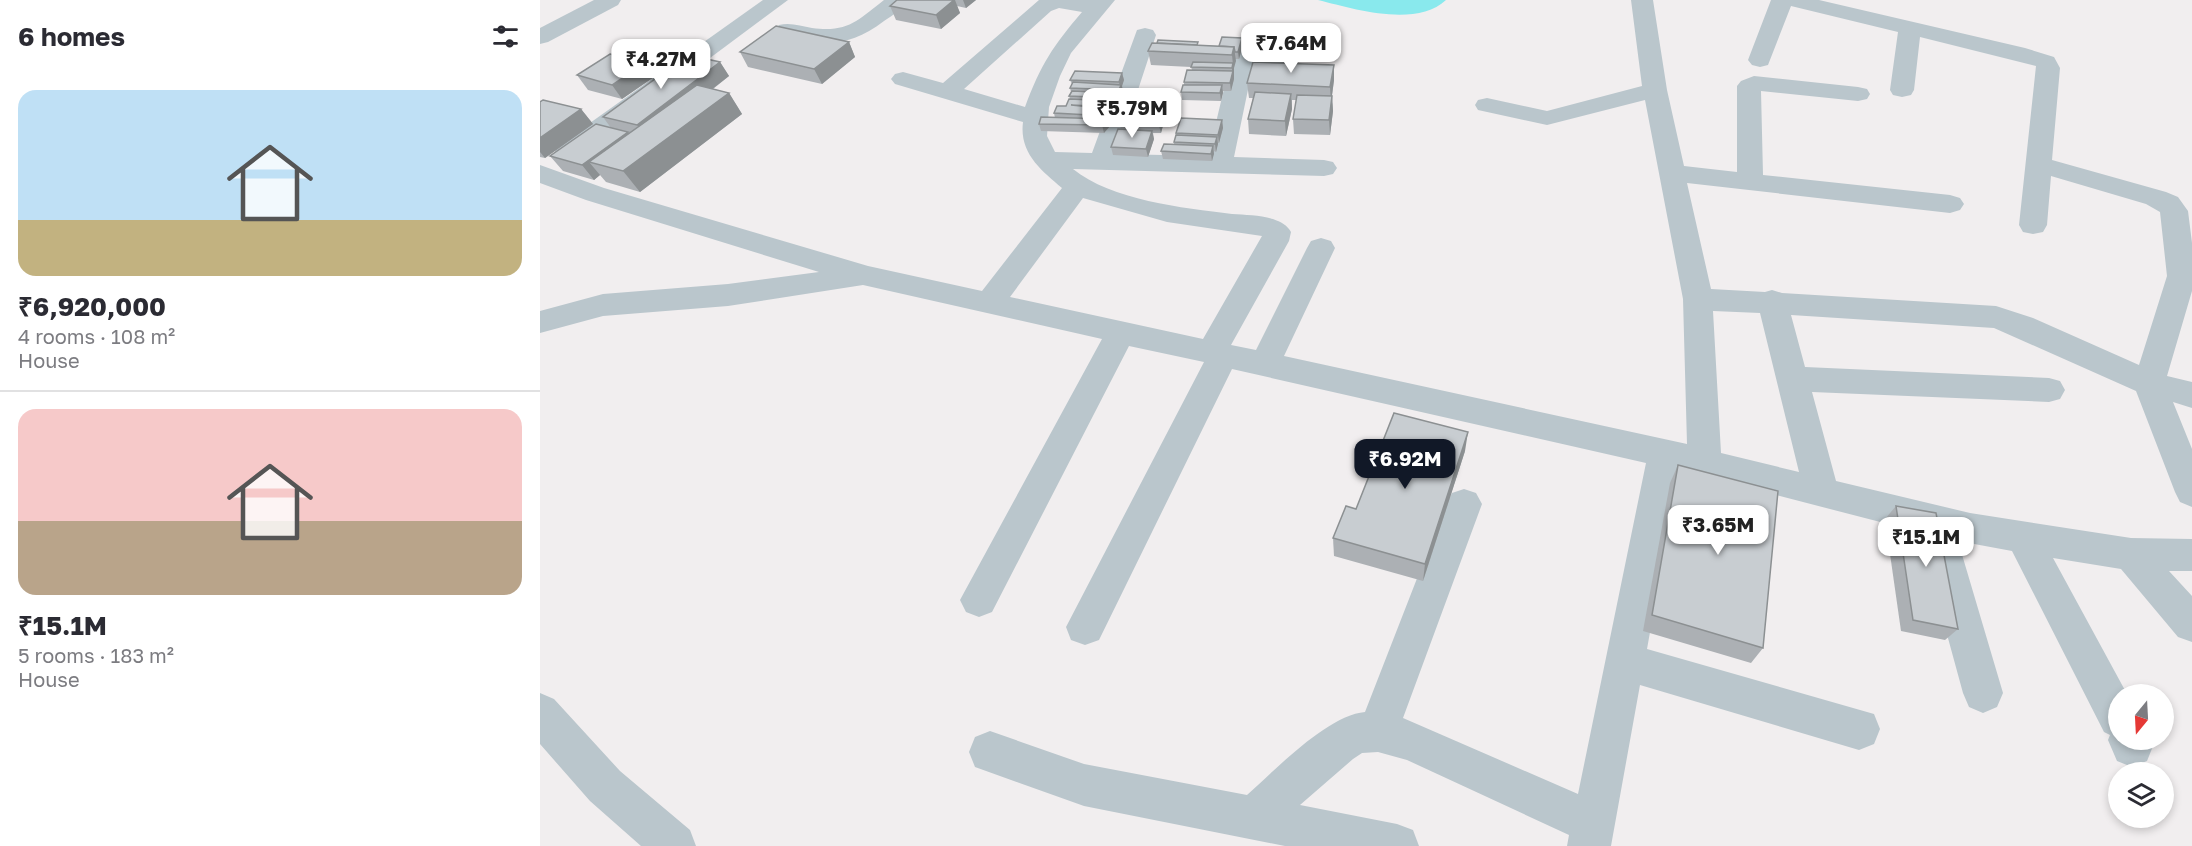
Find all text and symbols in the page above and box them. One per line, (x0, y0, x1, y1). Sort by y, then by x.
icon: filters (489, 20, 522, 53)
text: 6 homes (18, 21, 125, 52)
pin: ₹7.64M (1242, 23, 1340, 74)
text: ₹7.64M (1255, 30, 1327, 54)
pin: ₹4.27M (612, 39, 710, 90)
text: ₹4.27M (625, 46, 697, 70)
pin: ₹5.79M (1083, 88, 1181, 139)
text: ₹5.79M (1096, 95, 1168, 119)
icon: home (216, 129, 324, 237)
text: ₹6,920,000 (18, 291, 166, 322)
text: 4 rooms · 108 m² (18, 324, 175, 348)
text: House (18, 348, 80, 372)
pin: ₹6.92M (1356, 439, 1454, 490)
text: ₹6.92M (1368, 446, 1442, 470)
icon: home (216, 448, 324, 556)
pin: ₹3.65M (1669, 505, 1767, 556)
text: ₹3.65M (1682, 512, 1754, 536)
pin: ₹15.1M (1877, 517, 1975, 568)
text: ₹15.1M (1892, 524, 1960, 548)
text: ₹15.1M (18, 610, 107, 641)
text: 5 rooms · 183 m² (18, 643, 174, 667)
text: House (18, 667, 80, 691)
north arrow (2108, 684, 2174, 750)
map controls (2108, 684, 2174, 828)
button: layers (2108, 762, 2174, 828)

